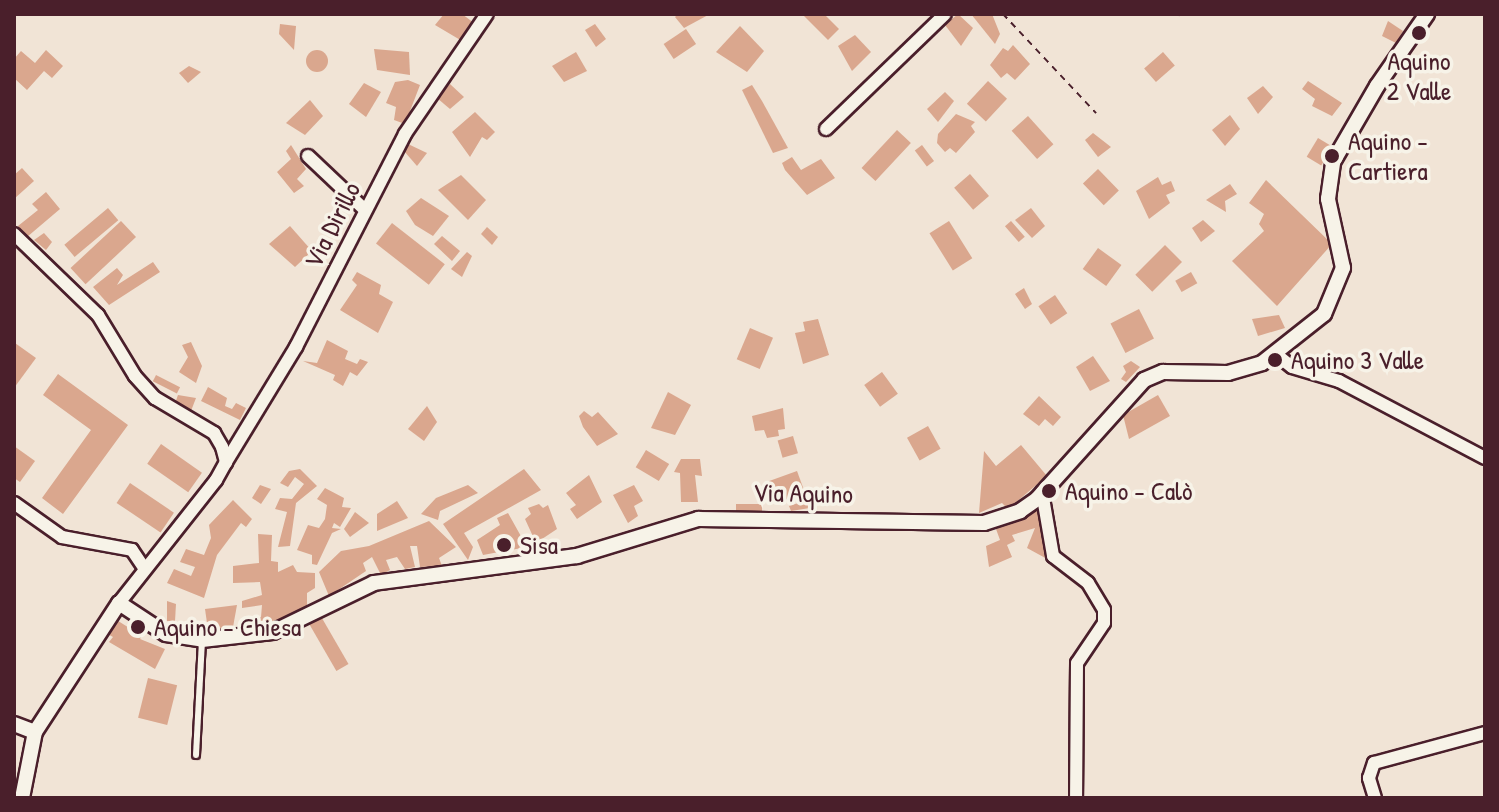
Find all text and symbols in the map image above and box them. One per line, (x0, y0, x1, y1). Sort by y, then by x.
marker: Aquino 2 Valle (1410, 24, 1428, 42)
place label: Aquino 2 Valle (1387, 45, 1451, 106)
place label: Aquino - Cartiera (1348, 125, 1428, 186)
marker: Aquino - Cartiera (1323, 147, 1341, 165)
street label: Via Dirillo (297, 177, 367, 273)
place label: Aquino 3 Valle (1291, 344, 1424, 376)
marker: Aquino 3 Valle (1266, 351, 1284, 369)
place label: Aquino - Calò (1065, 475, 1192, 507)
street label: Via Aquino (753, 477, 853, 509)
marker: Aquino - Calò (1040, 482, 1058, 500)
place label: Sisa (520, 529, 558, 561)
marker: Sisa (495, 536, 513, 554)
place label: Aquino - Chiesa (154, 611, 301, 643)
marker: Aquino - Chiesa (129, 618, 147, 636)

